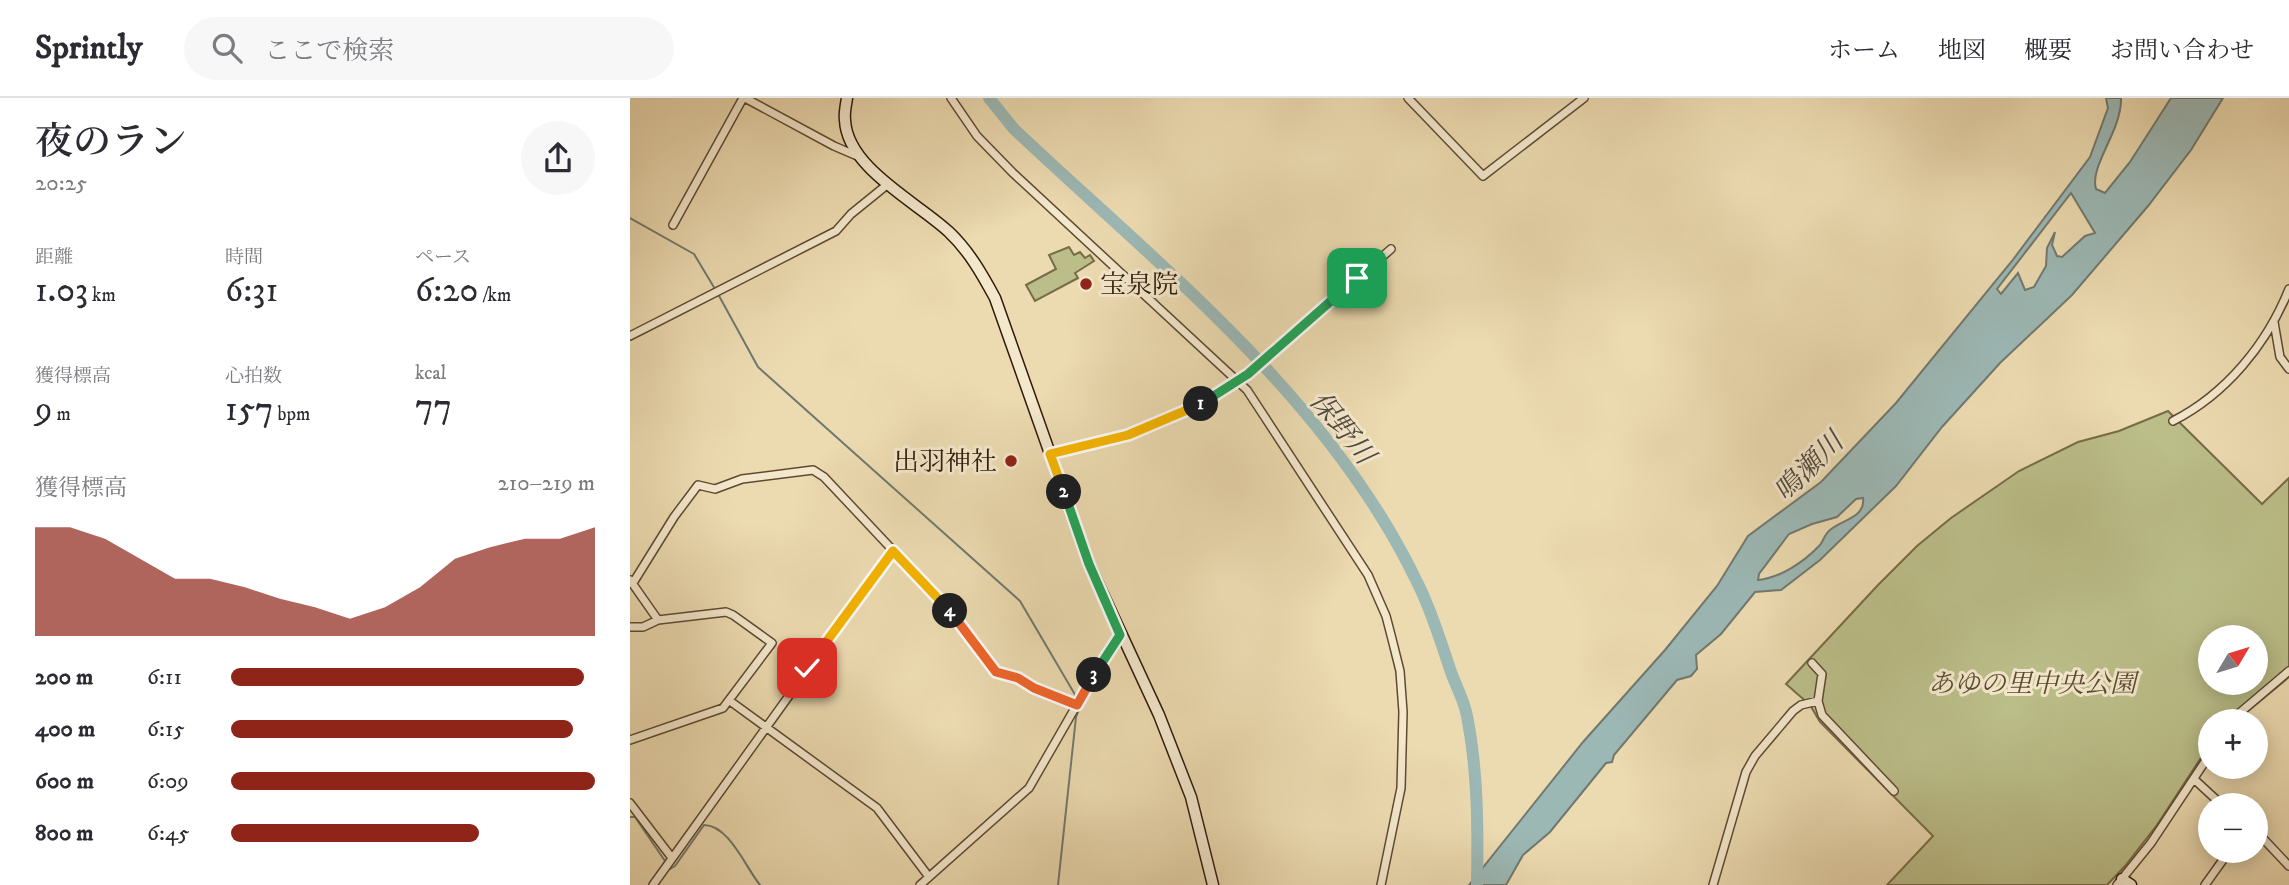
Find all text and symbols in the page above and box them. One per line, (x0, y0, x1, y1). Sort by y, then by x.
search box (184, 17, 674, 80)
text: Sprintly (35, 28, 142, 69)
icon: search (208, 29, 246, 67)
text: ここで検索 (264, 35, 394, 68)
text: ホーム (1828, 36, 1900, 66)
text: 地図 (1938, 36, 1986, 66)
text: 概要 (2024, 36, 2072, 66)
text: お問い合わせ (2110, 36, 2254, 66)
text: 夜のラン (35, 119, 187, 167)
button: share (521, 121, 595, 195)
text: 20:25 (35, 169, 87, 198)
text: 距離 (35, 246, 73, 269)
text: 時間 (225, 246, 263, 269)
text: ペース (415, 246, 471, 269)
pin (1327, 248, 1387, 308)
icon: arrive (1338, 259, 1376, 297)
text: 1.03 (35, 269, 88, 313)
text: 6:31 (225, 269, 278, 313)
text: 6:20 (415, 269, 478, 313)
place label: 宝泉院 (1100, 269, 1178, 302)
marker: 宝泉院 (1078, 276, 1094, 292)
text: km (88, 284, 116, 307)
text: /km (478, 284, 511, 307)
text: kcal (415, 362, 446, 385)
text: 獲得標高 (35, 365, 111, 388)
text: 心拍数 (225, 365, 282, 388)
water label: 保野川 (1302, 384, 1384, 474)
text: 77 (415, 385, 452, 429)
pin: 1 (1184, 386, 1218, 422)
text: 9 (35, 388, 52, 432)
text: 157 (225, 388, 273, 432)
text: 1 (1197, 392, 1204, 415)
text: m (52, 403, 71, 426)
text: bpm (273, 403, 310, 426)
water label: 鳴瀬川 (1767, 423, 1853, 509)
place label: 出羽神社 (893, 446, 997, 479)
marker: 出羽神社 (1003, 453, 1019, 469)
text: 210–219 m (497, 469, 595, 498)
text: 獲得標高 (35, 474, 127, 503)
pin: 2 (1046, 474, 1082, 510)
text: 2 (1059, 480, 1068, 503)
pin: 4 (932, 594, 968, 628)
text: 4 (944, 599, 955, 622)
north arrow (2198, 625, 2268, 695)
map controls (2198, 625, 2268, 863)
pin (777, 638, 837, 698)
icon: check (788, 649, 826, 687)
pin: 3 (1077, 658, 1112, 692)
text: 200 m (35, 663, 93, 692)
text: 6:11 (147, 663, 182, 692)
text: 3 (1090, 663, 1097, 686)
park label: あゆの里中央公園 (1928, 668, 2140, 701)
button: + (2198, 709, 2268, 779)
text: 400 m (35, 715, 95, 744)
text: 6:15 (147, 715, 185, 744)
text: 600 m (35, 767, 94, 796)
text: 6:09 (147, 767, 189, 796)
button: − (2198, 793, 2268, 863)
text: 800 m (35, 819, 93, 848)
text: 6:45 (147, 819, 190, 848)

